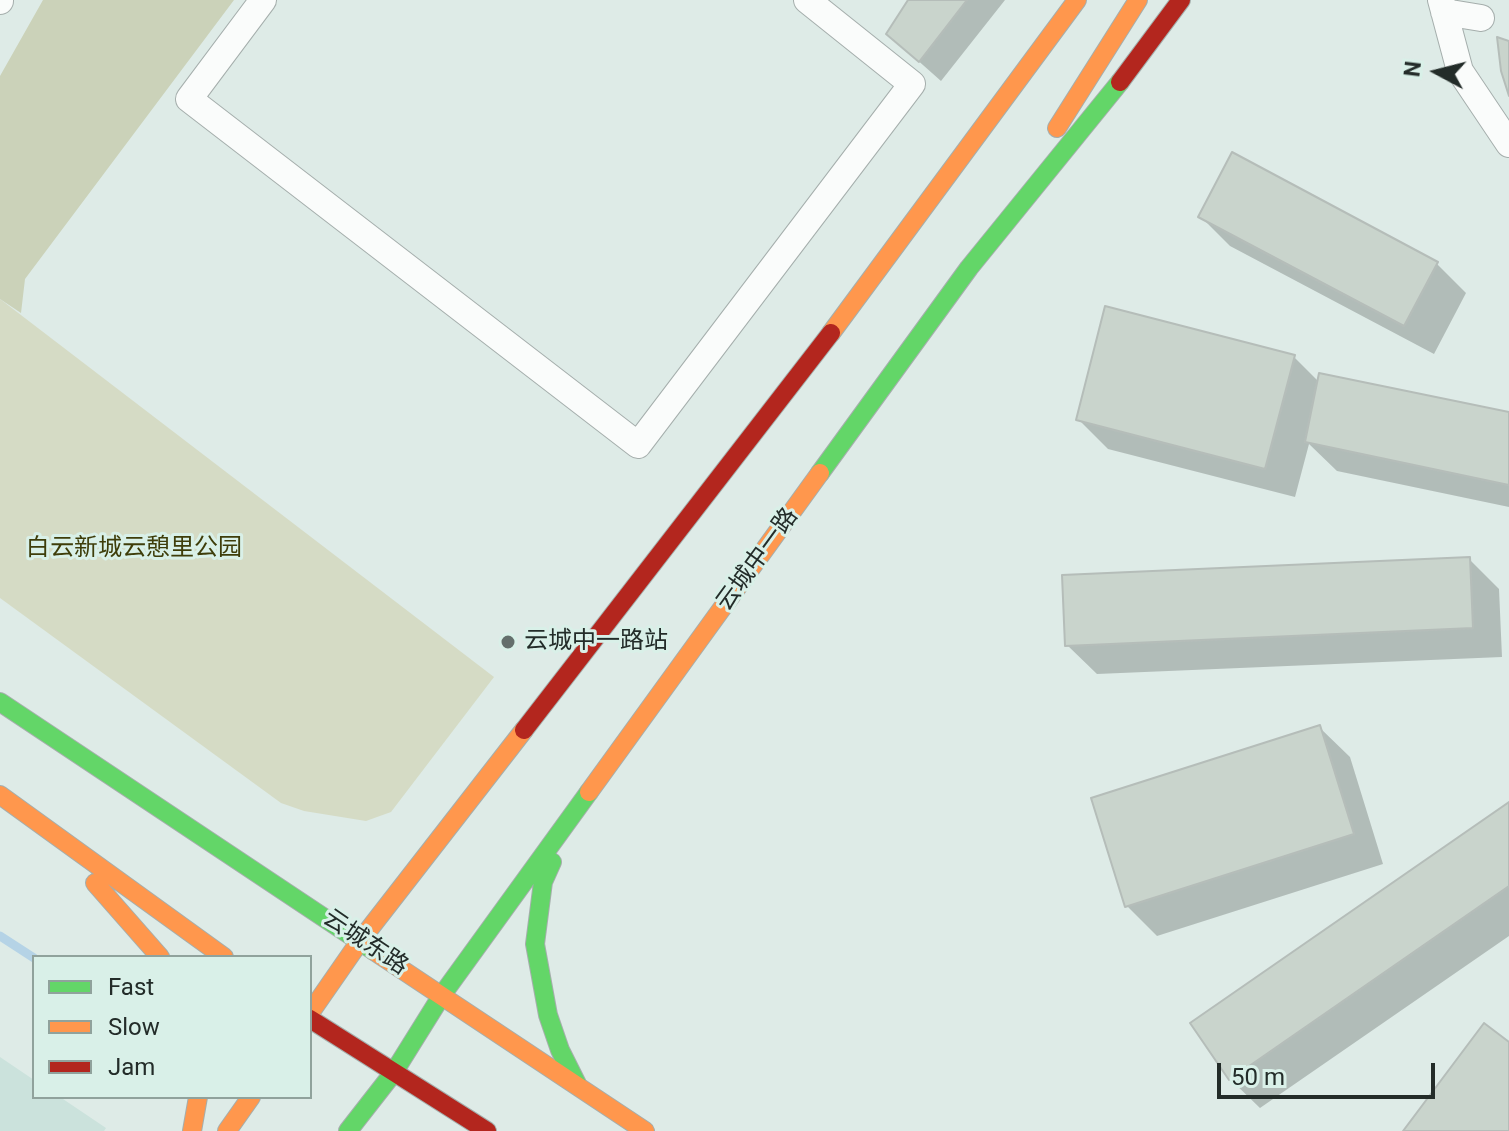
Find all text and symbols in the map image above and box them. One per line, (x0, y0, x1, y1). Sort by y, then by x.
north arrow (1397, 32, 1477, 112)
text: N (1399, 60, 1426, 78)
street label: 云城中一路 (711, 503, 805, 617)
park label: 白云新城云憩里公园 (26, 535, 242, 563)
place label: 云城中一路站 (524, 628, 668, 656)
marker: 云城中一路站 (499, 633, 517, 651)
street label: 云城东路 (317, 904, 413, 982)
legend (32, 955, 312, 1099)
text: Fast (108, 973, 154, 1001)
text: Slow (108, 1013, 160, 1041)
scale bar (1221, 1047, 1439, 1097)
text: Jam (108, 1053, 155, 1081)
text: 50 m (1231, 1063, 1285, 1091)

